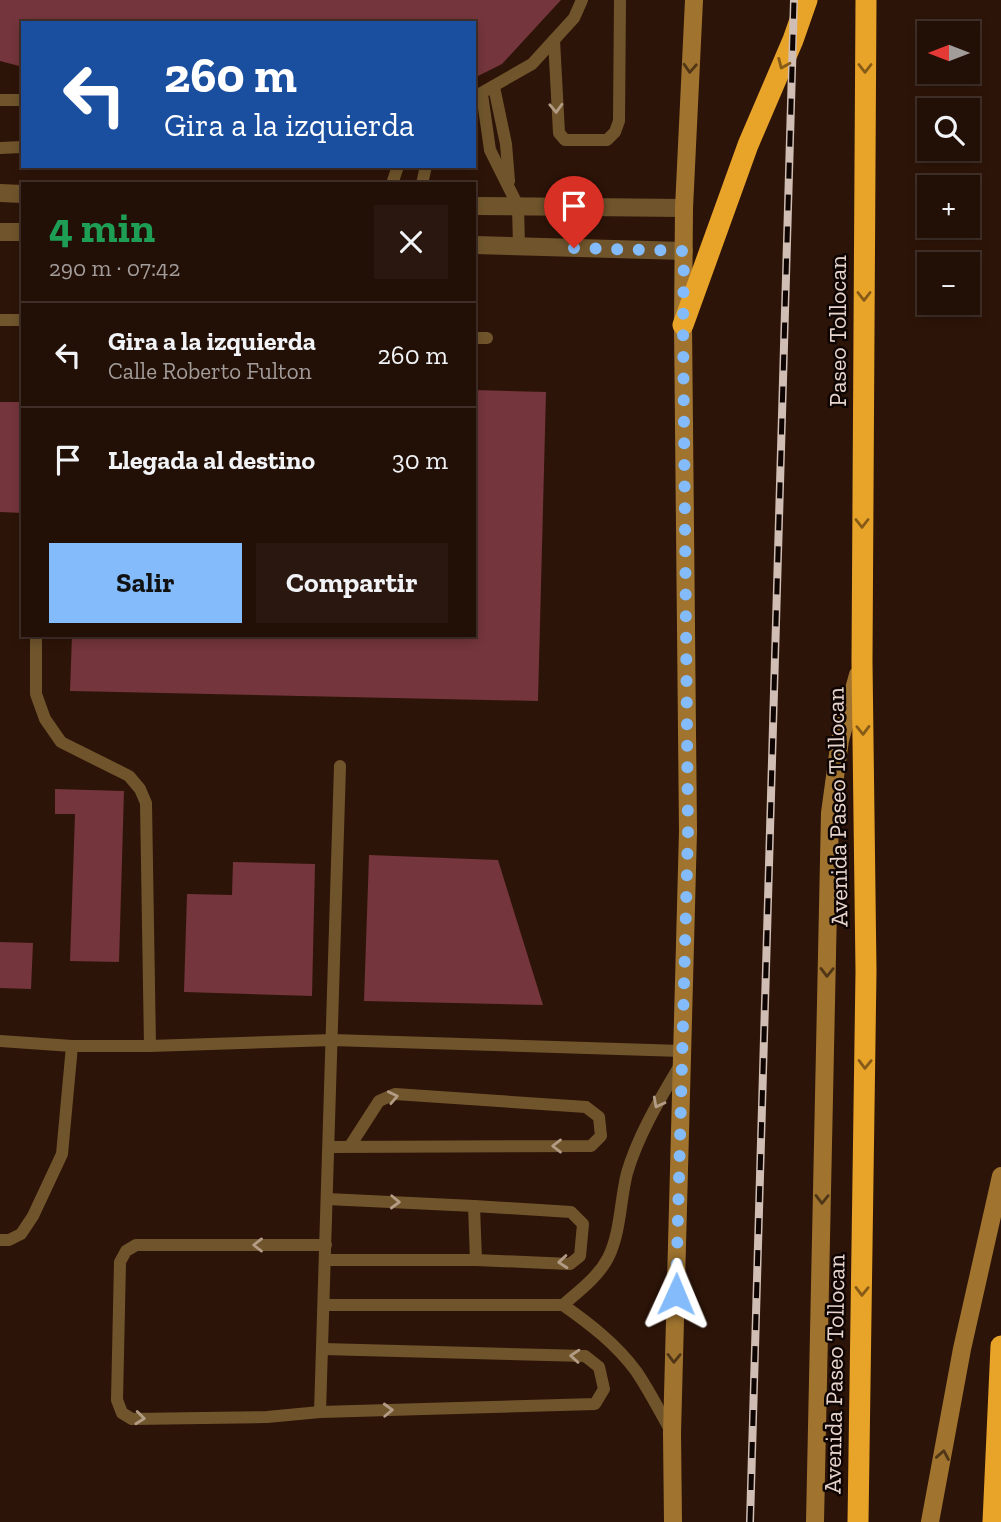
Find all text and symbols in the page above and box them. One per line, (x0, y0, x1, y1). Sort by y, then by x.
north arrow (917, 21, 980, 84)
map controls (917, 21, 980, 315)
text: 260 m (164, 46, 297, 105)
icon: left (49, 49, 140, 140)
one-way arrow (777, 57, 791, 69)
one-way arrow (683, 63, 698, 74)
one-way arrow (857, 63, 873, 74)
button: search (917, 98, 980, 161)
one-way arrow (549, 103, 564, 114)
text: Gira a la izquierda (164, 106, 415, 144)
button: + (917, 175, 980, 238)
pin (544, 176, 604, 248)
icon: arrive (555, 187, 593, 225)
text: 4 min (49, 202, 155, 253)
button: close (374, 205, 448, 279)
button: − (917, 252, 980, 315)
text: 290 m · 07:42 (49, 254, 180, 282)
street label: Paseo Tollocan (823, 255, 852, 407)
one-way arrow (856, 291, 872, 301)
text: Gira a la izquierda (108, 325, 316, 357)
icon: left (49, 336, 87, 374)
text: 260 m (377, 339, 448, 371)
text: Calle Roberto Fulton (108, 357, 312, 385)
icon: arrive (49, 441, 87, 479)
text: Llegada al destino (108, 444, 315, 476)
text: 30 m (392, 444, 448, 476)
one-way arrow (854, 518, 870, 529)
button: Salir (49, 543, 242, 623)
button: Compartir (256, 543, 448, 623)
street label: Avenida Paseo Tollocan (820, 687, 854, 927)
one-way arrow (855, 725, 871, 736)
one-way arrow (819, 967, 835, 977)
one-way arrow (857, 1059, 873, 1069)
one-way arrow (386, 1091, 398, 1106)
one-way arrow (653, 1096, 667, 1108)
one-way arrow (551, 1138, 561, 1154)
one-way arrow (814, 1194, 830, 1205)
one-way arrow (390, 1195, 401, 1210)
one-way arrow (252, 1237, 263, 1253)
one-way arrow (557, 1254, 568, 1269)
street label: Avenida Paseo Tollocan (817, 1254, 851, 1494)
position arrow (639, 1257, 713, 1331)
one-way arrow (855, 1286, 870, 1297)
one-way arrow (569, 1349, 580, 1364)
one-way arrow (667, 1353, 682, 1364)
one-way arrow (383, 1402, 394, 1418)
one-way arrow (134, 1410, 145, 1425)
one-way arrow (934, 1449, 949, 1461)

